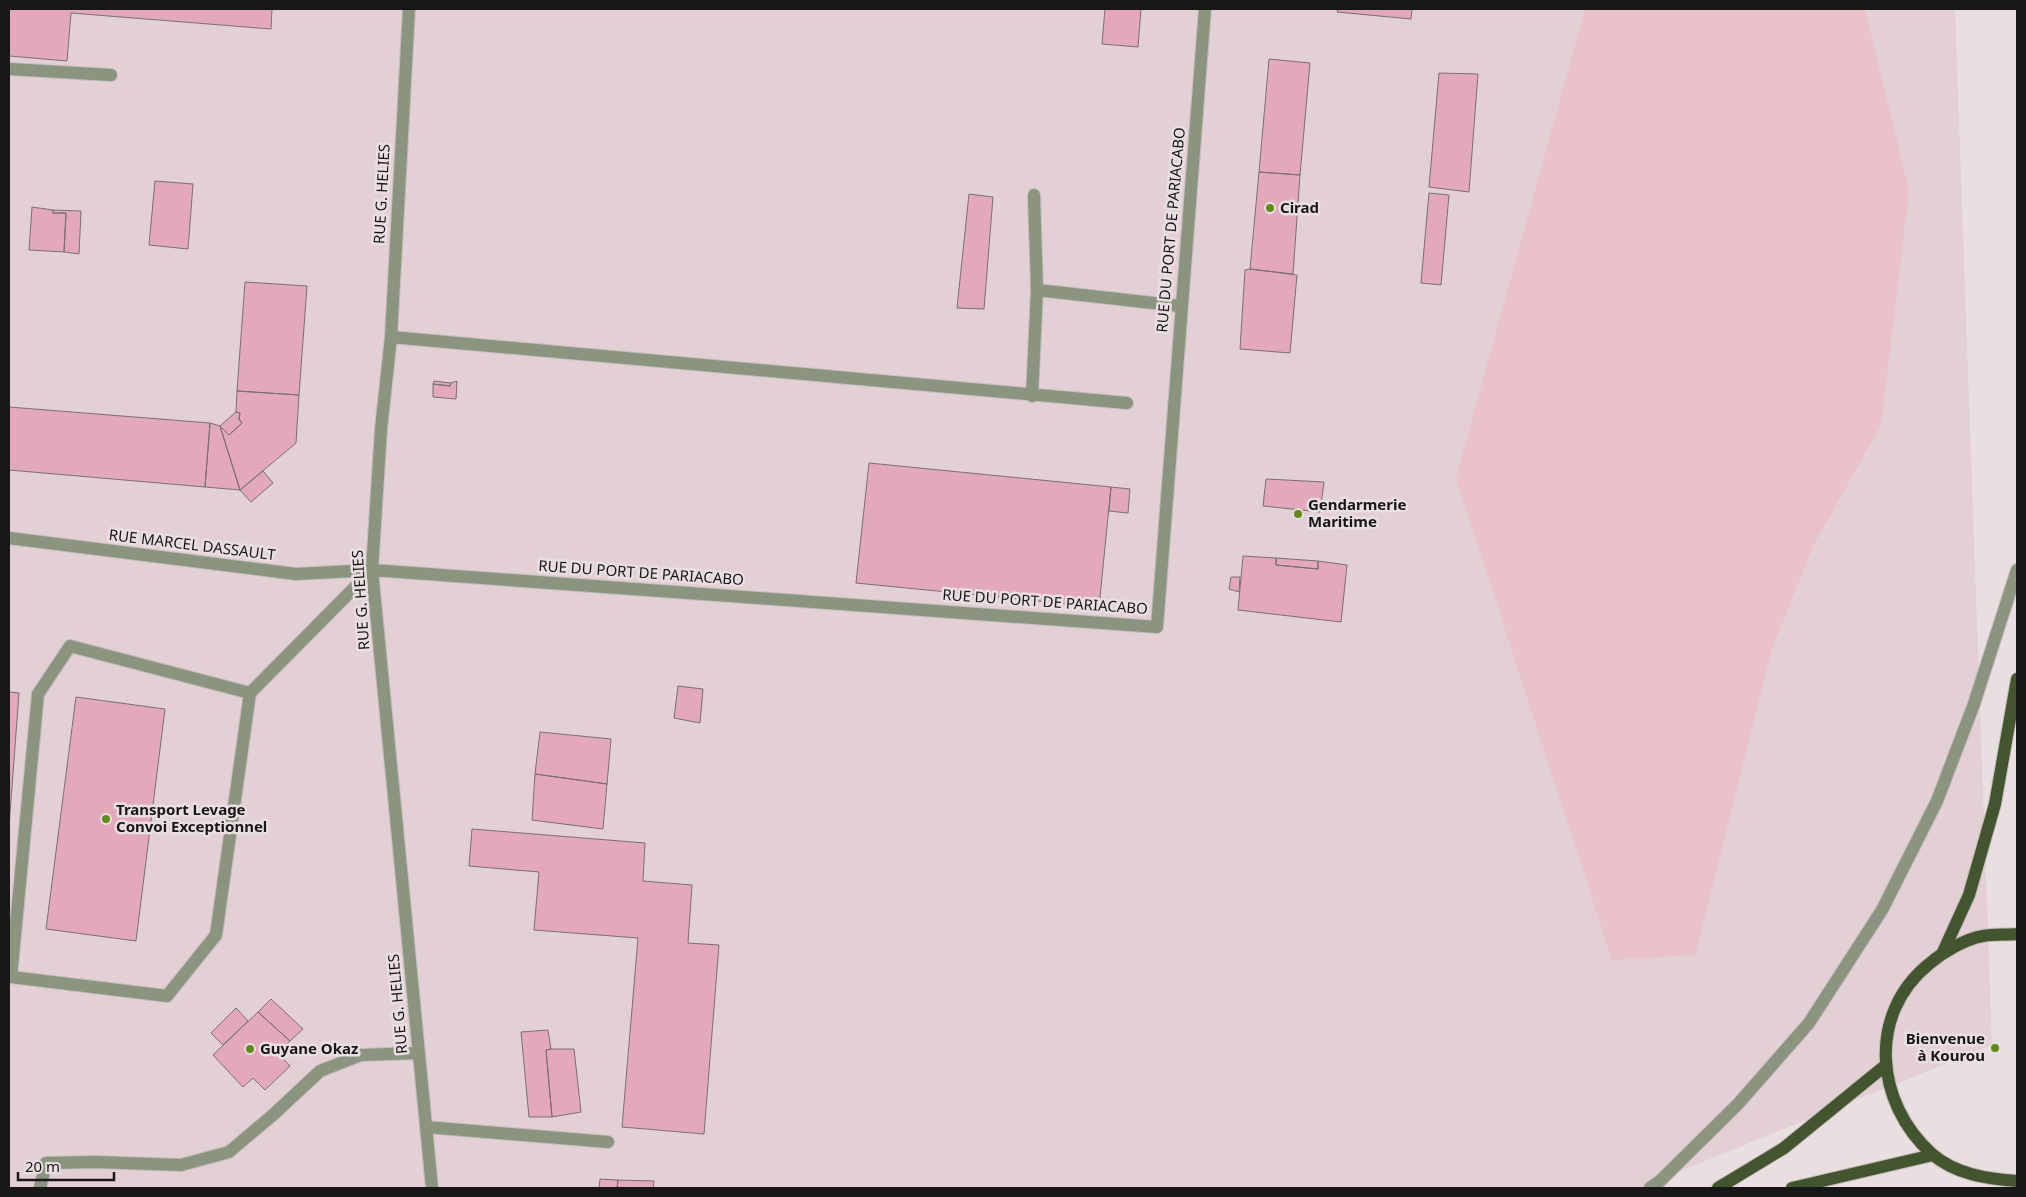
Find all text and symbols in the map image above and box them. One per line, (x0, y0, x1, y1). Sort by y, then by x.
street label: RUE DU PORT DE PARIACABO (1151, 126, 1189, 333)
street label: RUE G. HELIES (368, 143, 394, 245)
place label: Cirad (1280, 197, 1319, 217)
marker: Cirad (1264, 202, 1276, 214)
place label: Gendarmerie Maritime (1308, 494, 1407, 531)
marker: Gendarmerie Maritime (1292, 508, 1304, 520)
street label: RUE MARCEL DASSAULT (108, 524, 277, 564)
street label: RUE G. HELIES (347, 549, 373, 651)
street label: RUE DU PORT DE PARIACABO (538, 555, 745, 589)
street label: RUE DU PORT DE PARIACABO (942, 584, 1149, 618)
place label: Transport Levage Convoi Exceptionnel (116, 799, 267, 836)
marker: Transport Levage Convoi Exceptionnel (100, 813, 112, 825)
street label: RUE G. HELIES (383, 953, 411, 1055)
place label: Bienvenue à Kourou (1906, 1028, 1985, 1065)
place label: Guyane Okaz (260, 1038, 358, 1058)
marker: Bienvenue à Kourou (1989, 1042, 2001, 1054)
marker: Guyane Okaz (244, 1043, 256, 1055)
scale bar (18, 1150, 114, 1182)
text: 20 m (25, 1156, 60, 1176)

